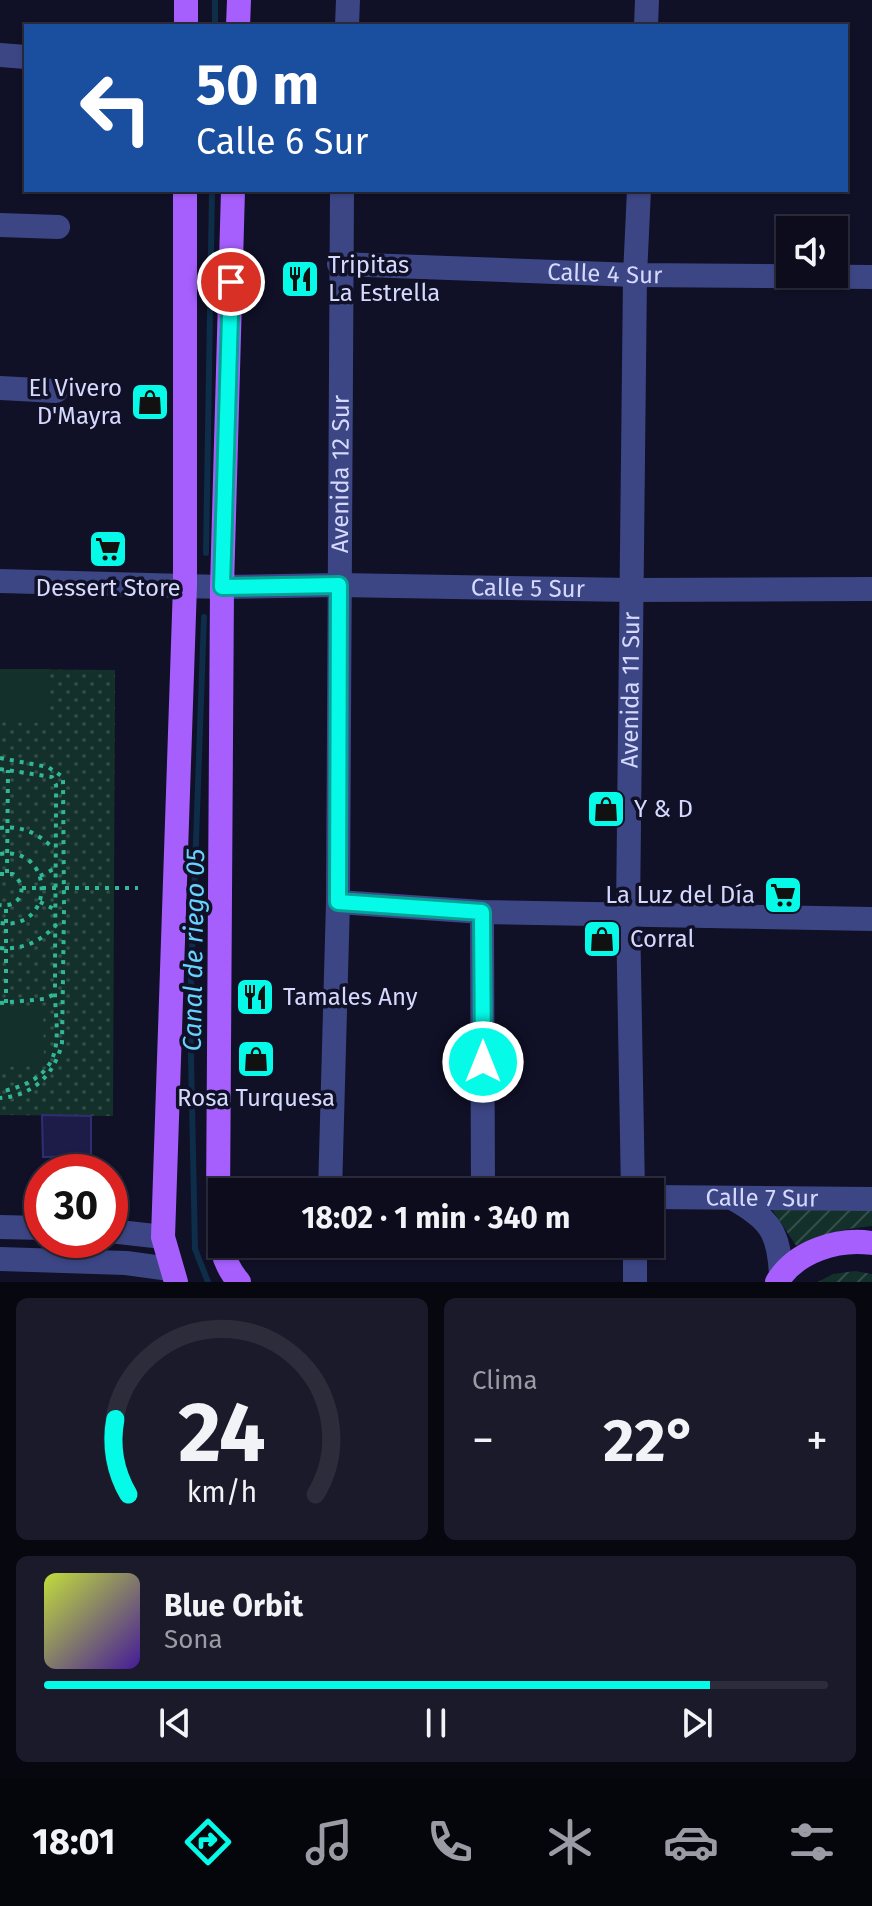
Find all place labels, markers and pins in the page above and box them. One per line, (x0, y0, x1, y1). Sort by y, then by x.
pin (197, 248, 265, 316)
place label: Tripitas La Estrella (328, 251, 440, 307)
restaurant icon: Tripitas La Estrella (279, 258, 321, 300)
place label: El Vivero D'Mayra (28, 374, 122, 430)
shop icon: El Vivero D'Mayra (129, 381, 171, 423)
supermarket icon: Dessert Store (87, 528, 129, 570)
place label: Dessert Store (35, 574, 181, 602)
shop icon: Y & D (585, 788, 627, 830)
place label: Y & D (634, 795, 693, 823)
supermarket icon: La Luz del Día (762, 874, 804, 916)
place label: La Luz del Día (605, 881, 755, 909)
shop icon: Corral (581, 918, 623, 960)
place label: Corral (630, 925, 695, 953)
restaurant icon: Tamales Any (234, 976, 276, 1018)
place label: Tamales Any (283, 983, 418, 1011)
shop icon: Rosa Turquesa (235, 1038, 277, 1080)
place label: Rosa Turquesa (177, 1084, 335, 1112)

